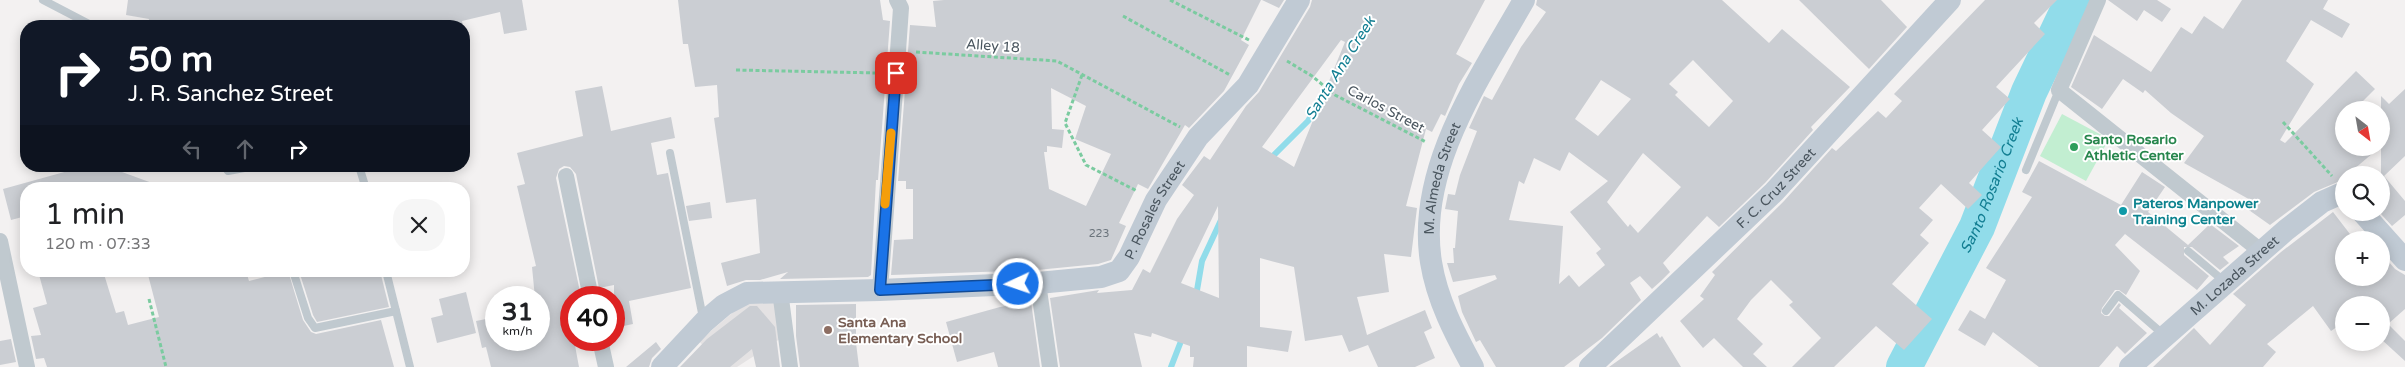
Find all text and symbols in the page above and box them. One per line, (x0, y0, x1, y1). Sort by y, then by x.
water label: Santa Ana Creek (1301, 12, 1380, 123)
street label: Alley 18 (966, 36, 1021, 56)
text: 50 m (128, 39, 213, 81)
icon: right (45, 40, 110, 105)
pin (875, 52, 917, 94)
icon: arrive (882, 59, 910, 87)
text: J. R. Sanchez Street (128, 81, 333, 107)
street label: Carlos Street (1344, 81, 1428, 137)
north arrow (2335, 101, 2390, 156)
map controls (2335, 101, 2390, 351)
water label: Santo Rosario Creek (1956, 114, 2028, 256)
street label: M. Almeda Street (1420, 119, 1464, 235)
place label: Santo Rosario Athletic Center (2084, 131, 2184, 164)
icon: left (178, 135, 206, 163)
icon: ahead (231, 135, 259, 163)
icon: right (284, 135, 312, 163)
marker: Santo Rosario Athletic Center (2068, 141, 2080, 153)
street label: F. C. Cruz Street (1733, 144, 1819, 232)
street label: P. Rosales Street (1121, 157, 1189, 262)
button: search (2335, 166, 2390, 221)
place label: Pateros Manpower Training Center (2132, 195, 2259, 228)
text: 1 min (45, 196, 125, 233)
button: close (393, 199, 445, 251)
marker: Pateros Manpower Training Center (2117, 205, 2129, 217)
house number: 223 (1089, 227, 1109, 240)
street label: M. Lozada Street (2186, 231, 2283, 319)
button: + (2335, 231, 2390, 286)
text: 120 m · 07:33 (45, 234, 151, 254)
position arrow (991, 257, 1043, 309)
speed limit sign: 40 (560, 286, 625, 351)
button: − (2335, 296, 2390, 351)
text: 31 (502, 297, 533, 327)
place label: Santa Ana Elementary School (838, 314, 962, 347)
text: km/h (502, 324, 533, 338)
marker: Santa Ana Elementary School (822, 324, 834, 336)

